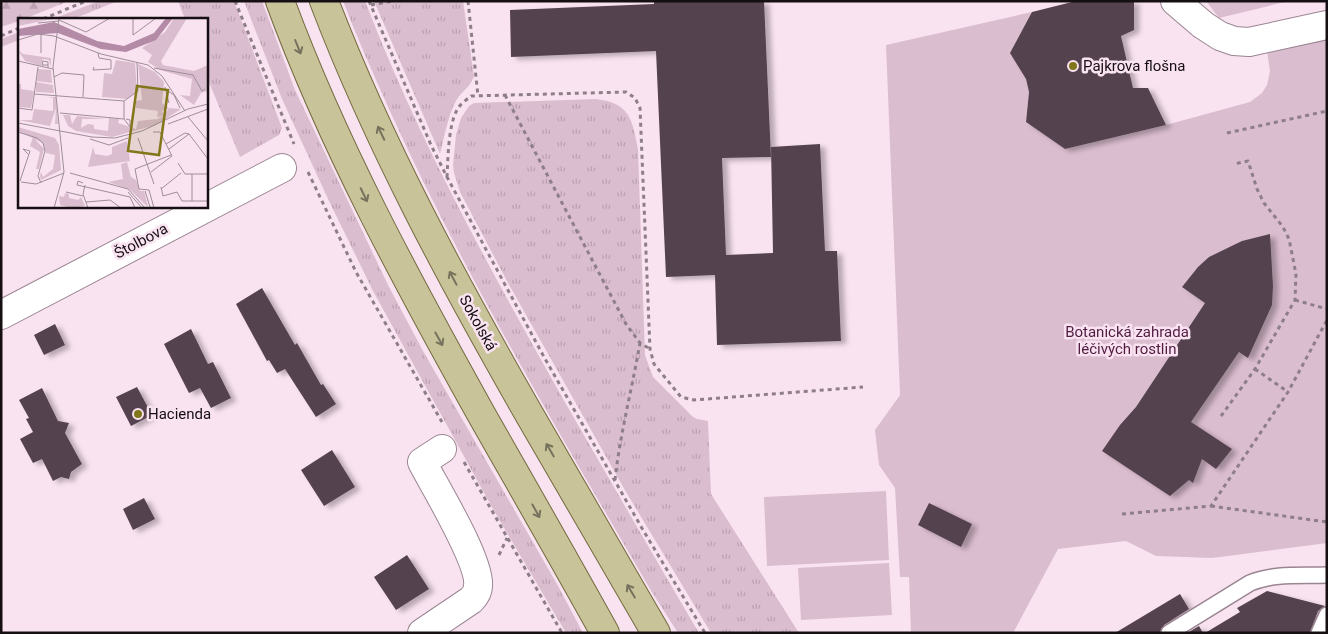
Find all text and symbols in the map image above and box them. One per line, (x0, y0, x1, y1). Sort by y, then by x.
inset map (18, 18, 208, 208)
one-way arrow (294, 38, 303, 54)
place label: Pajkrova flošna (1083, 57, 1185, 75)
marker: Pajkrova flošna (1067, 60, 1079, 72)
one-way arrow (375, 126, 385, 141)
one-way arrow (360, 187, 369, 202)
street label: Štolbova (111, 219, 171, 263)
one-way arrow (448, 271, 458, 286)
street label: Sokolská (455, 292, 501, 354)
park label: Botanická zahrada léčivých rostlin (1065, 323, 1189, 358)
one-way arrow (435, 331, 445, 346)
place label: Hacienda (148, 405, 211, 423)
marker: Hacienda (132, 408, 144, 420)
one-way arrow (545, 443, 555, 458)
one-way arrow (532, 503, 542, 518)
one-way arrow (626, 584, 636, 598)

